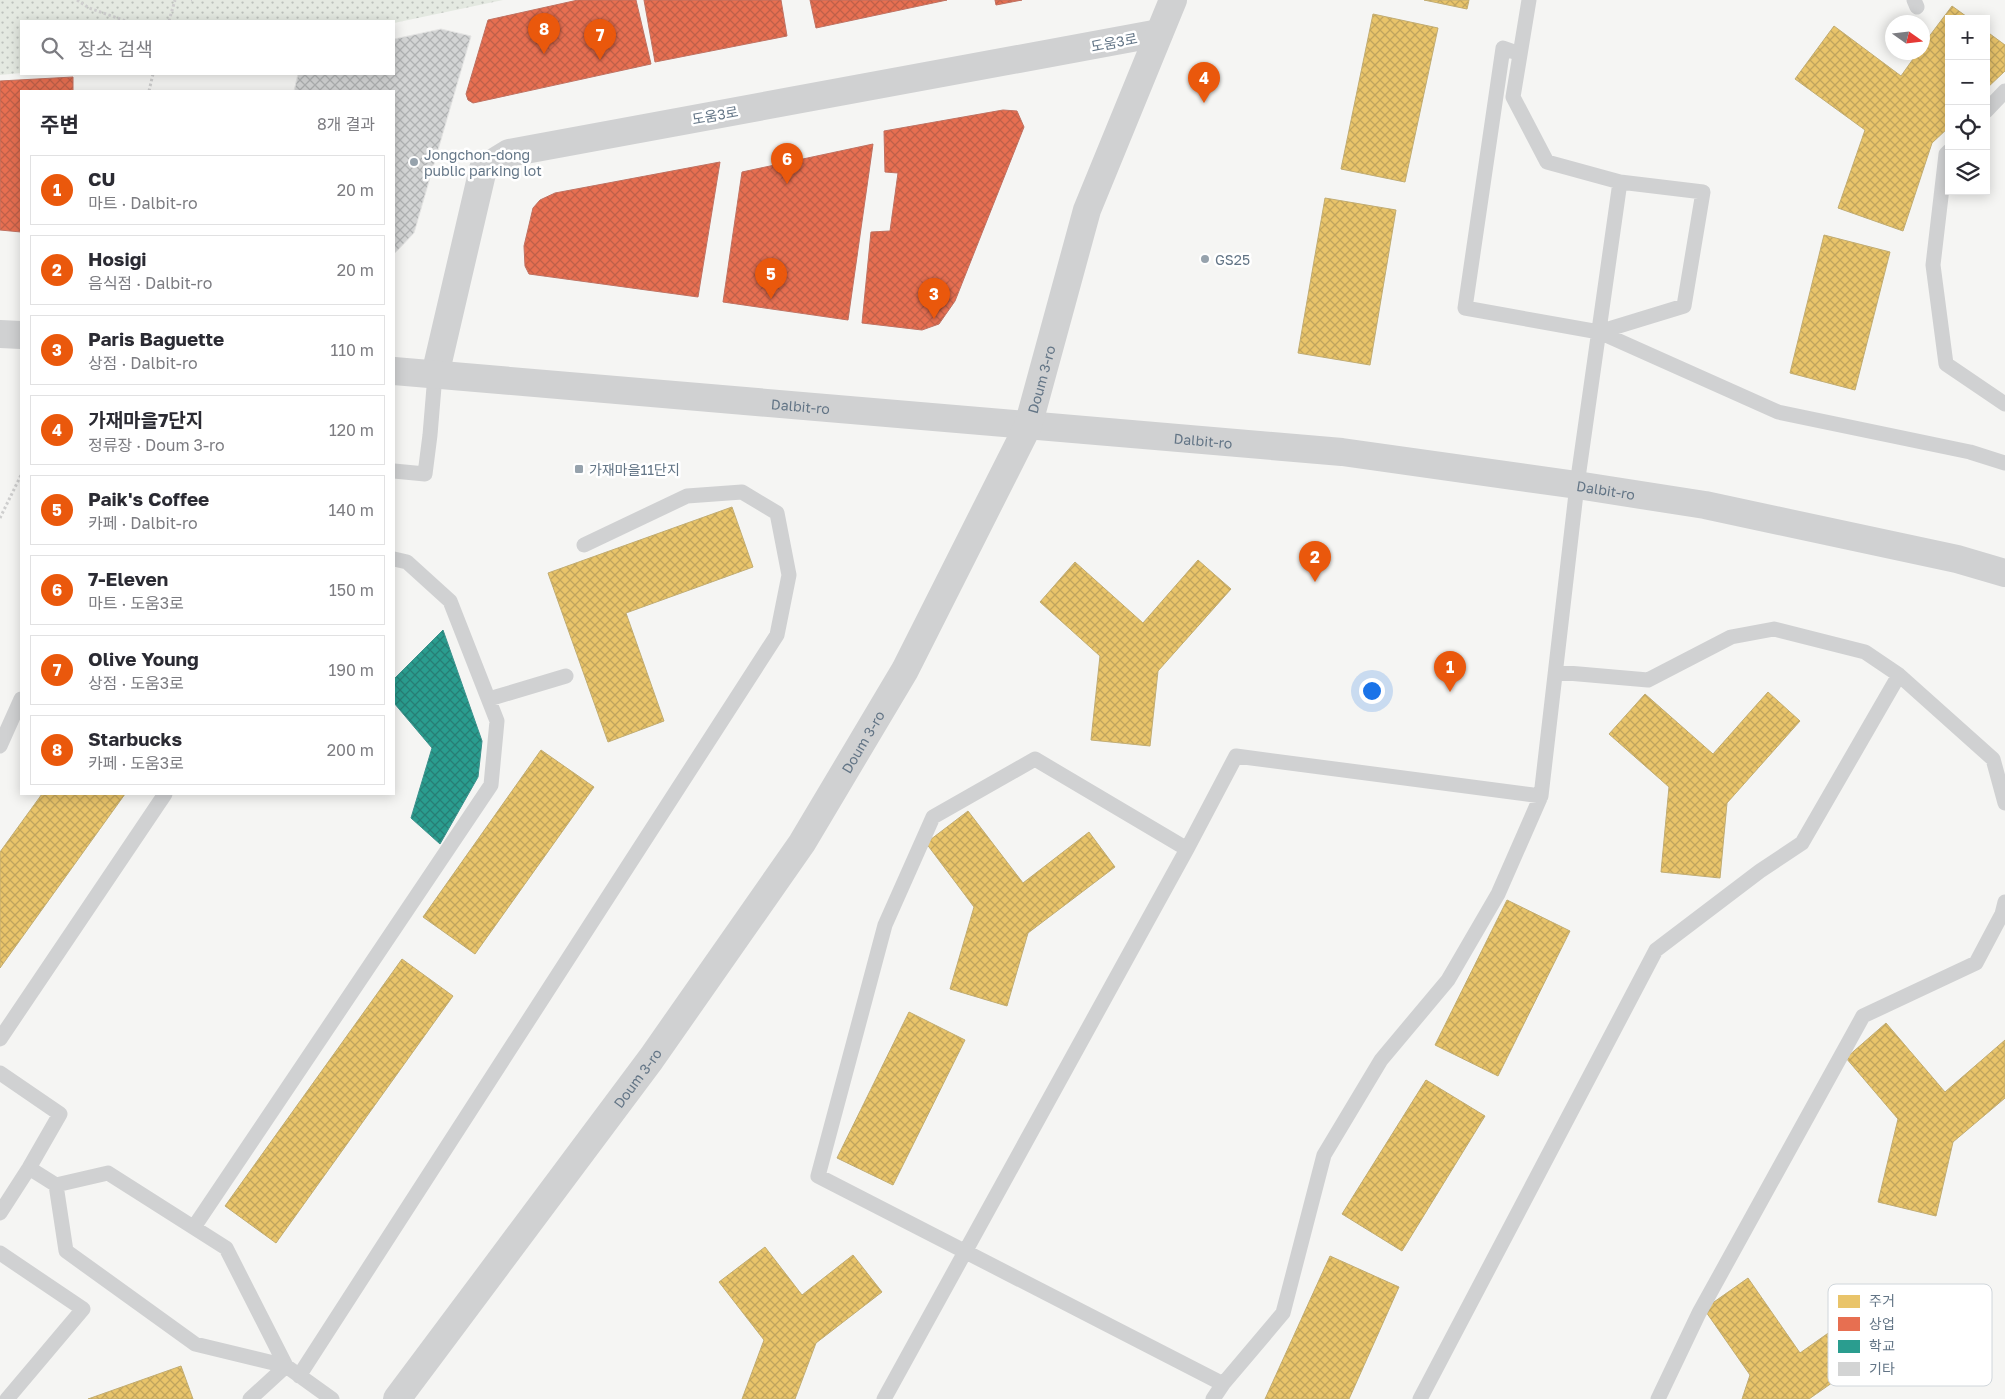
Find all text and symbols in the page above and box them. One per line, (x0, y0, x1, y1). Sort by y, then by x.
pin: 8 (528, 13, 560, 54)
north arrow (1885, 15, 1930, 60)
map controls (1945, 15, 1990, 195)
button: + (1945, 15, 1990, 60)
pin: 7 (584, 19, 616, 60)
search box (20, 20, 395, 75)
street label: 도움3로 (1089, 29, 1139, 55)
icon: search (38, 34, 66, 62)
text: 장소 검색 (78, 37, 153, 60)
button: − (1945, 60, 1990, 105)
pin: 4 (1188, 62, 1220, 103)
street label: 도움3로 (690, 103, 740, 127)
button: locate (1945, 105, 1990, 150)
text: 주변 (40, 111, 79, 137)
text: 8개 결과 (317, 114, 375, 134)
pin: 6 (771, 143, 803, 184)
place label: Jongchon-dong public parking lot (424, 146, 542, 179)
button: layers (1945, 150, 1990, 195)
marker: Jongchon-dong public parking lot (408, 156, 420, 168)
text: CU (88, 167, 115, 190)
text: 1 (53, 180, 61, 200)
text: 20 m (337, 180, 374, 200)
text: 마트 · Dalbit-ro (88, 193, 198, 213)
text: Hosigi (88, 247, 147, 270)
place label: GS25 (1215, 251, 1250, 268)
marker: GS25 (1199, 253, 1211, 265)
pin: 5 (755, 258, 787, 299)
text: 2 (52, 260, 62, 280)
text: 20 m (337, 260, 374, 280)
text: 음식점 · Dalbit-ro (88, 273, 212, 293)
pin: 3 (918, 278, 950, 319)
text: Paris Baguette (88, 327, 224, 350)
text: 3 (52, 340, 62, 360)
text: 110 m (330, 340, 374, 360)
street label: Doum 3-ro (1023, 343, 1058, 415)
text: 상점 · Dalbit-ro (88, 353, 198, 373)
street label: Dalbit-ro (770, 395, 831, 417)
text: 가재마을7단지 (88, 408, 203, 431)
text: 4 (52, 420, 62, 440)
text: 120 m (329, 420, 374, 440)
street label: Dalbit-ro (1173, 429, 1233, 451)
text: 정류장 · Doum 3-ro (88, 435, 225, 455)
place label: 가재마을11단지 (589, 461, 680, 478)
marker: 가재마을11단지 (573, 463, 585, 475)
street label: Dalbit-ro (1575, 477, 1636, 502)
text: Paik's Coffee (88, 487, 209, 510)
text: 5 (52, 500, 62, 520)
text: 140 m (328, 500, 374, 520)
text: 카페 · Dalbit-ro (88, 513, 198, 533)
pin: 2 (1299, 541, 1331, 582)
text: 7-Eleven (88, 567, 168, 590)
text: 6 (52, 580, 62, 600)
text: 150 m (329, 580, 374, 600)
text: 마트 · 도움3로 (88, 593, 184, 613)
text: Olive Young (88, 647, 199, 670)
pin: 1 (1434, 651, 1466, 692)
text: 7 (53, 660, 61, 680)
text: 190 m (328, 660, 374, 680)
text: 상점 · 도움3로 (88, 673, 184, 693)
your location (1359, 678, 1385, 704)
street label: Doum 3-ro (837, 707, 888, 776)
text: Starbucks (88, 727, 182, 750)
text: 8 (52, 740, 62, 760)
text: 200 m (327, 740, 374, 760)
text: 카페 · 도움3로 (88, 753, 184, 773)
street label: Doum 3-ro (609, 1045, 665, 1111)
legend (1828, 1284, 1992, 1386)
text: 주거 (1869, 1292, 1895, 1309)
text: 상업 (1869, 1315, 1895, 1332)
text: 학교 (1869, 1337, 1895, 1354)
text: 기타 (1869, 1360, 1895, 1377)

